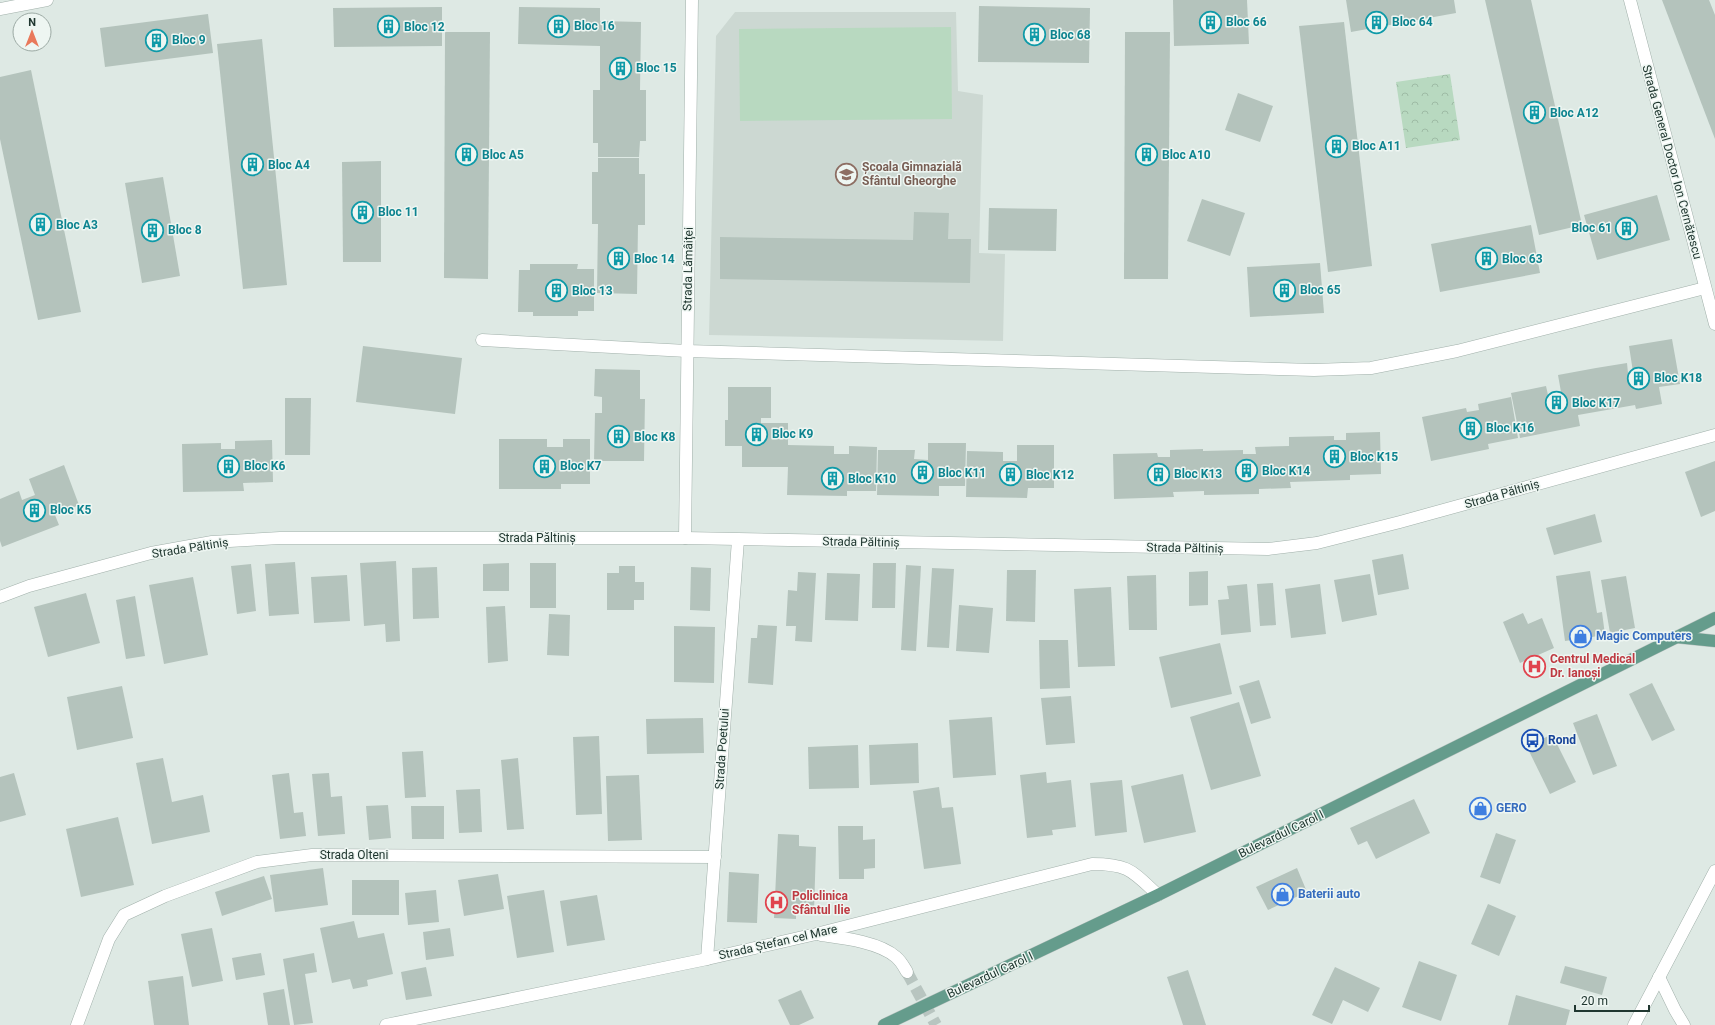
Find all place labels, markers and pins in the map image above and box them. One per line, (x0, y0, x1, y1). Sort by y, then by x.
building icon: Bloc 66 (1198, 9, 1224, 35)
building icon: Bloc 64 (1364, 9, 1390, 35)
building icon: Bloc 16 (546, 13, 572, 39)
building icon: Bloc 12 (375, 14, 401, 40)
place label: Bloc 66 (1226, 15, 1267, 29)
place label: Bloc 64 (1392, 15, 1433, 29)
place label: Bloc 16 (574, 19, 615, 33)
place label: Bloc 12 (404, 20, 445, 34)
building icon: Bloc 68 (1021, 22, 1047, 48)
building icon: Bloc 9 (144, 27, 170, 53)
place label: Bloc 68 (1050, 28, 1091, 42)
place label: Bloc 9 (172, 33, 206, 47)
building icon: Bloc 15 (607, 55, 633, 81)
place label: Bloc 15 (636, 61, 677, 75)
building icon: Bloc A12 (1521, 100, 1547, 126)
place label: Bloc A12 (1550, 106, 1599, 120)
building icon: Bloc A11 (1323, 133, 1349, 159)
place label: Bloc A11 (1352, 139, 1401, 153)
building icon: Bloc A5 (454, 142, 480, 168)
building icon: Bloc A10 (1134, 142, 1160, 168)
place label: Bloc A5 (482, 148, 524, 162)
place label: Bloc A10 (1162, 148, 1211, 162)
building icon: Bloc A4 (239, 152, 265, 178)
place label: Bloc A4 (268, 158, 310, 172)
place label: Școala Gimnazială Sfântul Gheorghe (862, 160, 962, 188)
school or university icon: Școala Gimnazială Sfântul Gheorghe (834, 161, 860, 187)
building icon: Bloc 11 (349, 199, 375, 225)
place label: Bloc 11 (378, 205, 419, 219)
building icon: Bloc A3 (28, 212, 54, 238)
building icon: Bloc 61 (1614, 215, 1640, 241)
building icon: Bloc 8 (139, 217, 165, 243)
place label: Bloc A3 (56, 218, 98, 232)
place label: Bloc 61 (1571, 221, 1612, 235)
place label: Bloc 8 (168, 223, 202, 237)
building icon: Bloc 14 (605, 246, 631, 272)
building icon: Bloc 63 (1473, 246, 1499, 272)
place label: Bloc 14 (634, 252, 675, 266)
place label: Bloc 63 (1502, 252, 1543, 266)
building icon: Bloc 65 (1272, 277, 1298, 303)
building icon: Bloc 13 (543, 278, 569, 304)
place label: Bloc 65 (1300, 283, 1341, 297)
place label: Bloc 13 (572, 284, 613, 298)
building icon: Bloc K18 (1625, 365, 1651, 391)
place label: Bloc K18 (1654, 371, 1702, 385)
building icon: Bloc K17 (1544, 390, 1570, 416)
place label: Bloc K17 (1572, 396, 1620, 410)
building icon: Bloc K16 (1457, 415, 1483, 441)
building icon: Bloc K9 (743, 421, 769, 447)
place label: Bloc K16 (1486, 421, 1534, 435)
building icon: Bloc K8 (606, 424, 632, 450)
place label: Bloc K9 (772, 427, 813, 441)
place label: Bloc K8 (634, 430, 675, 444)
building icon: Bloc K15 (1322, 444, 1348, 470)
place label: Bloc K15 (1350, 450, 1398, 464)
building icon: Bloc K6 (215, 453, 241, 479)
building icon: Bloc K7 (532, 453, 558, 479)
building icon: Bloc K14 (1234, 458, 1260, 484)
place label: Bloc K6 (244, 459, 285, 473)
place label: Bloc K7 (560, 459, 601, 473)
building icon: Bloc K11 (909, 460, 935, 486)
building icon: Bloc K13 (1146, 461, 1172, 487)
building icon: Bloc K12 (997, 462, 1023, 488)
place label: Bloc K14 (1262, 464, 1310, 478)
building icon: Bloc K10 (819, 466, 845, 492)
place label: Bloc K11 (938, 466, 986, 480)
place label: Bloc K13 (1174, 467, 1222, 481)
place label: Bloc K12 (1026, 468, 1074, 482)
place label: Bloc K10 (848, 472, 896, 486)
building icon: Bloc K5 (21, 497, 47, 523)
place label: Bloc K5 (50, 503, 91, 517)
shop icon: Magic Computers (1568, 623, 1594, 649)
place label: Magic Computers (1596, 629, 1692, 643)
place label: Centrul Medical Dr. Ianoși (1550, 652, 1635, 681)
hospital icon: Centrul Medical Dr. Ianoși (1521, 653, 1547, 679)
bus stop icon: Rond (1520, 727, 1546, 753)
place label: Rond (1548, 733, 1576, 747)
shop icon: GERO (1468, 795, 1494, 821)
place label: GERO (1496, 801, 1527, 815)
shop icon: Baterii auto (1269, 881, 1295, 907)
place label: Baterii auto (1298, 887, 1360, 901)
place label: Policlinica Sfântul Ilie (792, 889, 851, 917)
hospital icon: Policlinica Sfântul Ilie (763, 890, 789, 916)

